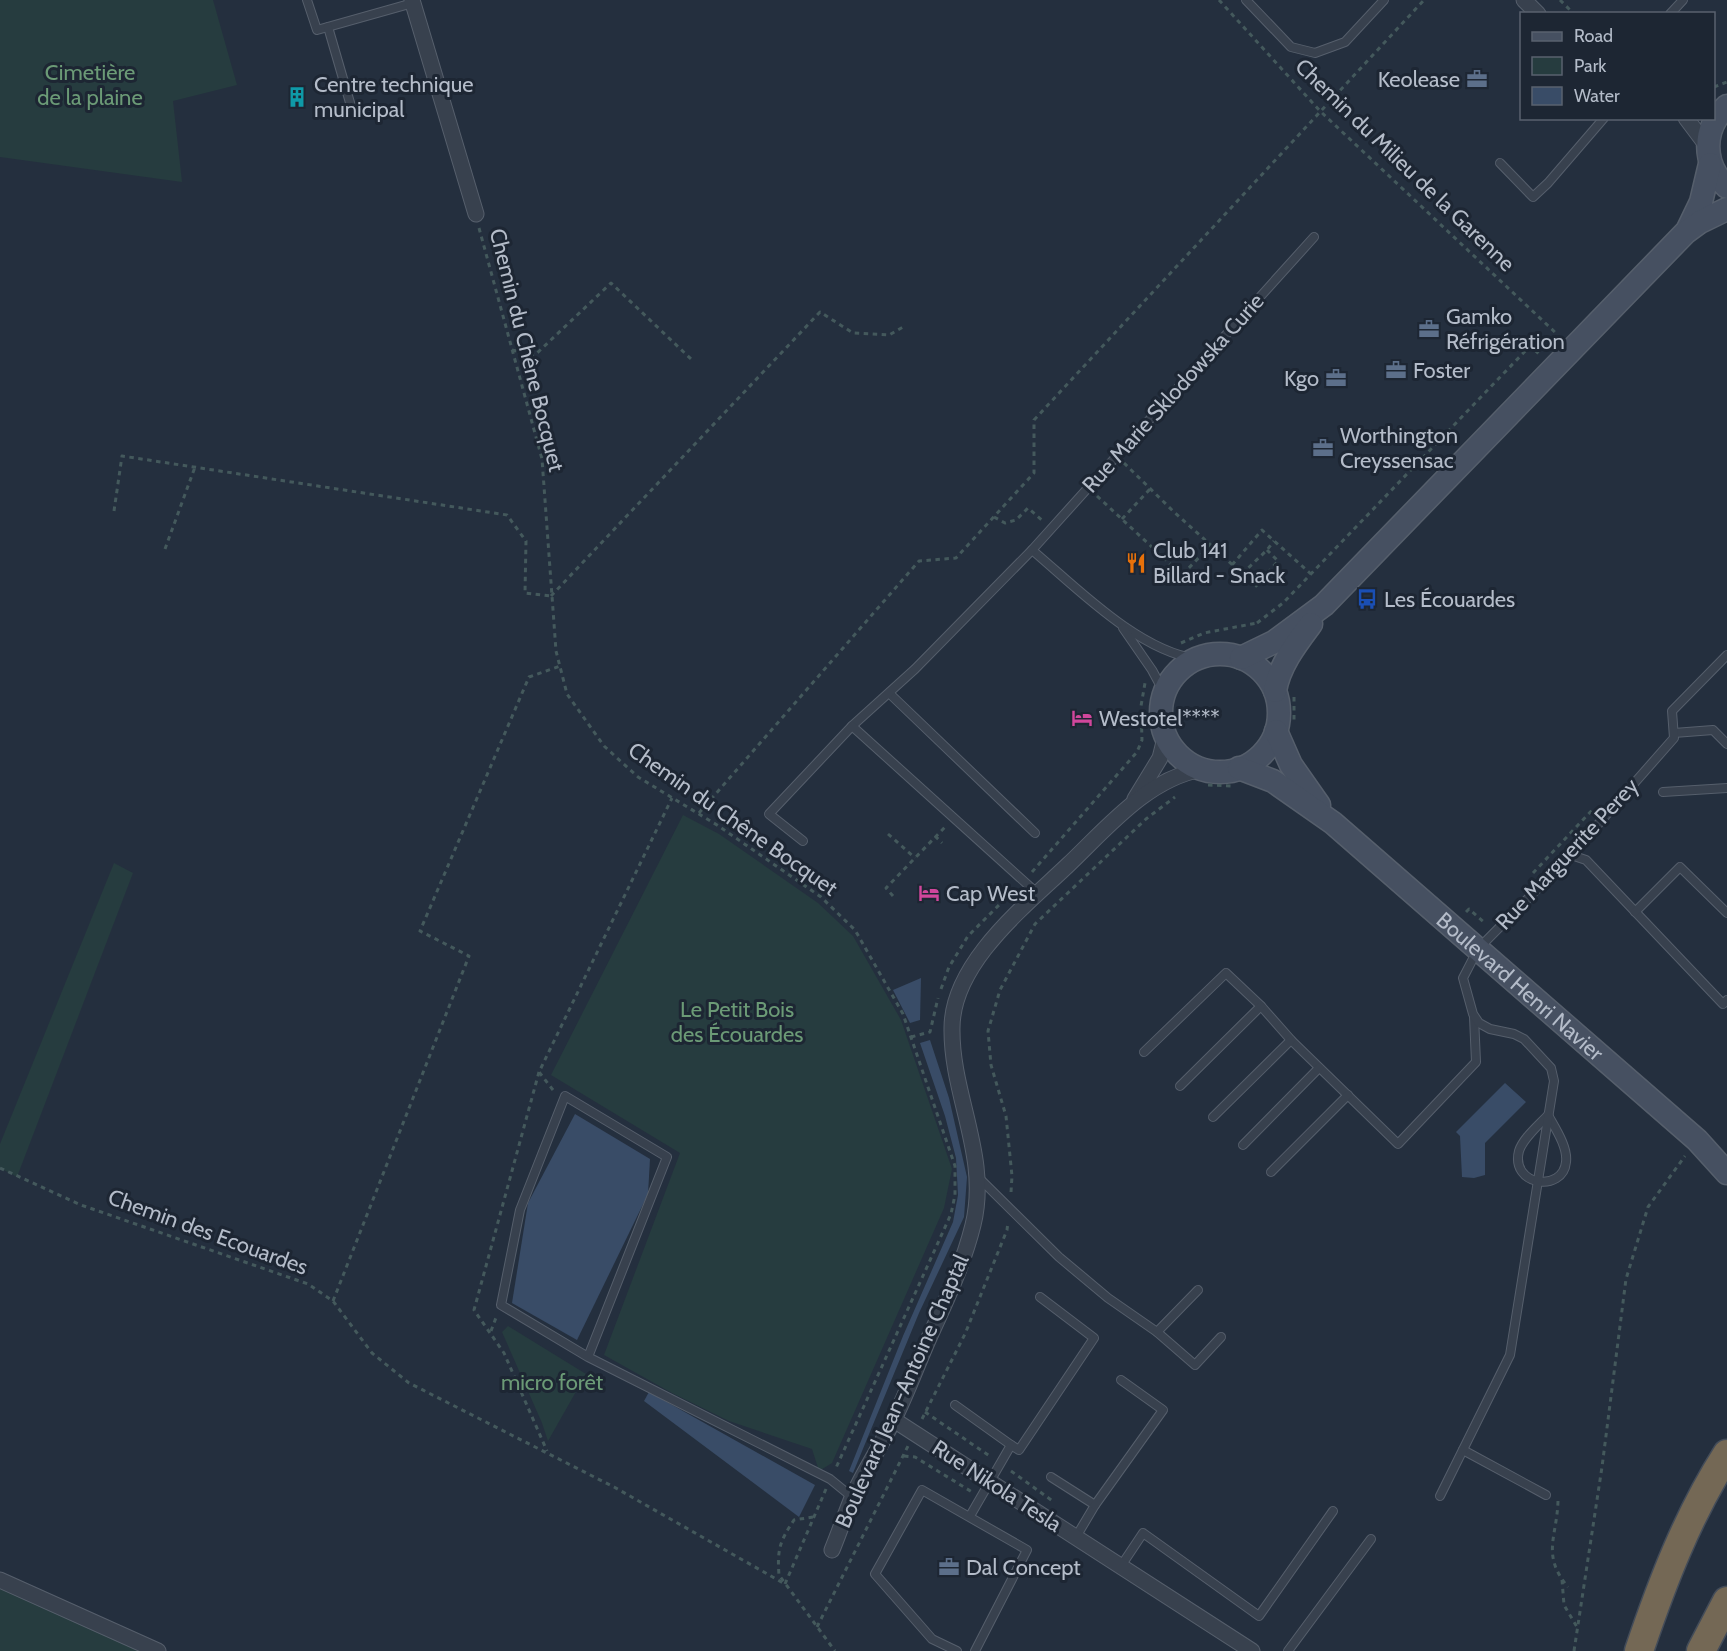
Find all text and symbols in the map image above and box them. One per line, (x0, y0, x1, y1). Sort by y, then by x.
legend (1520, 12, 1715, 120)
text: Road (1574, 25, 1613, 47)
street label: Chemin du Milieu de la Garenne (1290, 53, 1520, 277)
text: Park (1574, 55, 1607, 77)
park label: Cimetière de la plaine (37, 59, 143, 111)
place label: Keolease (1378, 66, 1460, 93)
office icon: Keolease (1465, 67, 1489, 91)
place label: Centre technique municipal (314, 71, 473, 123)
building icon: Centre technique municipal (285, 85, 309, 109)
text: Water (1574, 85, 1620, 107)
street label: Chemin du Chêne Bocquet (484, 226, 570, 475)
street label: Rue Marie Sklodowska Curie (1076, 288, 1270, 498)
place label: Gamko Réfrigération (1446, 303, 1565, 355)
office icon: Gamko Réfrigération (1417, 317, 1441, 341)
place label: Foster (1413, 357, 1470, 384)
office icon: Foster (1384, 358, 1408, 382)
place label: Kgo (1284, 365, 1319, 392)
office icon: Kgo (1324, 366, 1348, 390)
place label: Worthington Creyssensac (1340, 422, 1458, 474)
office icon: Worthington Creyssensac (1311, 436, 1335, 460)
place label: Club 141 Billard - Snack (1153, 537, 1285, 589)
restaurant icon: Club 141 Billard - Snack (1124, 551, 1148, 575)
place label: Les Écouardes (1384, 586, 1515, 613)
bus stop icon: Les Écouardes (1355, 587, 1379, 611)
place label: Westotel**** (1099, 705, 1220, 732)
hotel icon: Westotel**** (1070, 706, 1094, 730)
street label: Chemin du Chêne Bocquet (623, 736, 843, 902)
street label: Rue Marguerite Perey (1490, 773, 1644, 935)
place label: Cap West (946, 880, 1036, 907)
hotel icon: Cap West (917, 881, 941, 905)
street label: Boulevard Henri Navier (1431, 906, 1609, 1066)
park label: Le Petit Bois des Écouardes (671, 996, 803, 1048)
street label: Chemin des Ecouardes (104, 1183, 312, 1281)
street label: Boulevard Jean-Antoine Chaptal (829, 1249, 975, 1532)
park label: micro forêt (501, 1369, 604, 1396)
street label: Rue Nikola Tesla (927, 1434, 1067, 1538)
place label: Dal Concept (966, 1554, 1081, 1581)
office icon: Dal Concept (937, 1555, 961, 1579)

